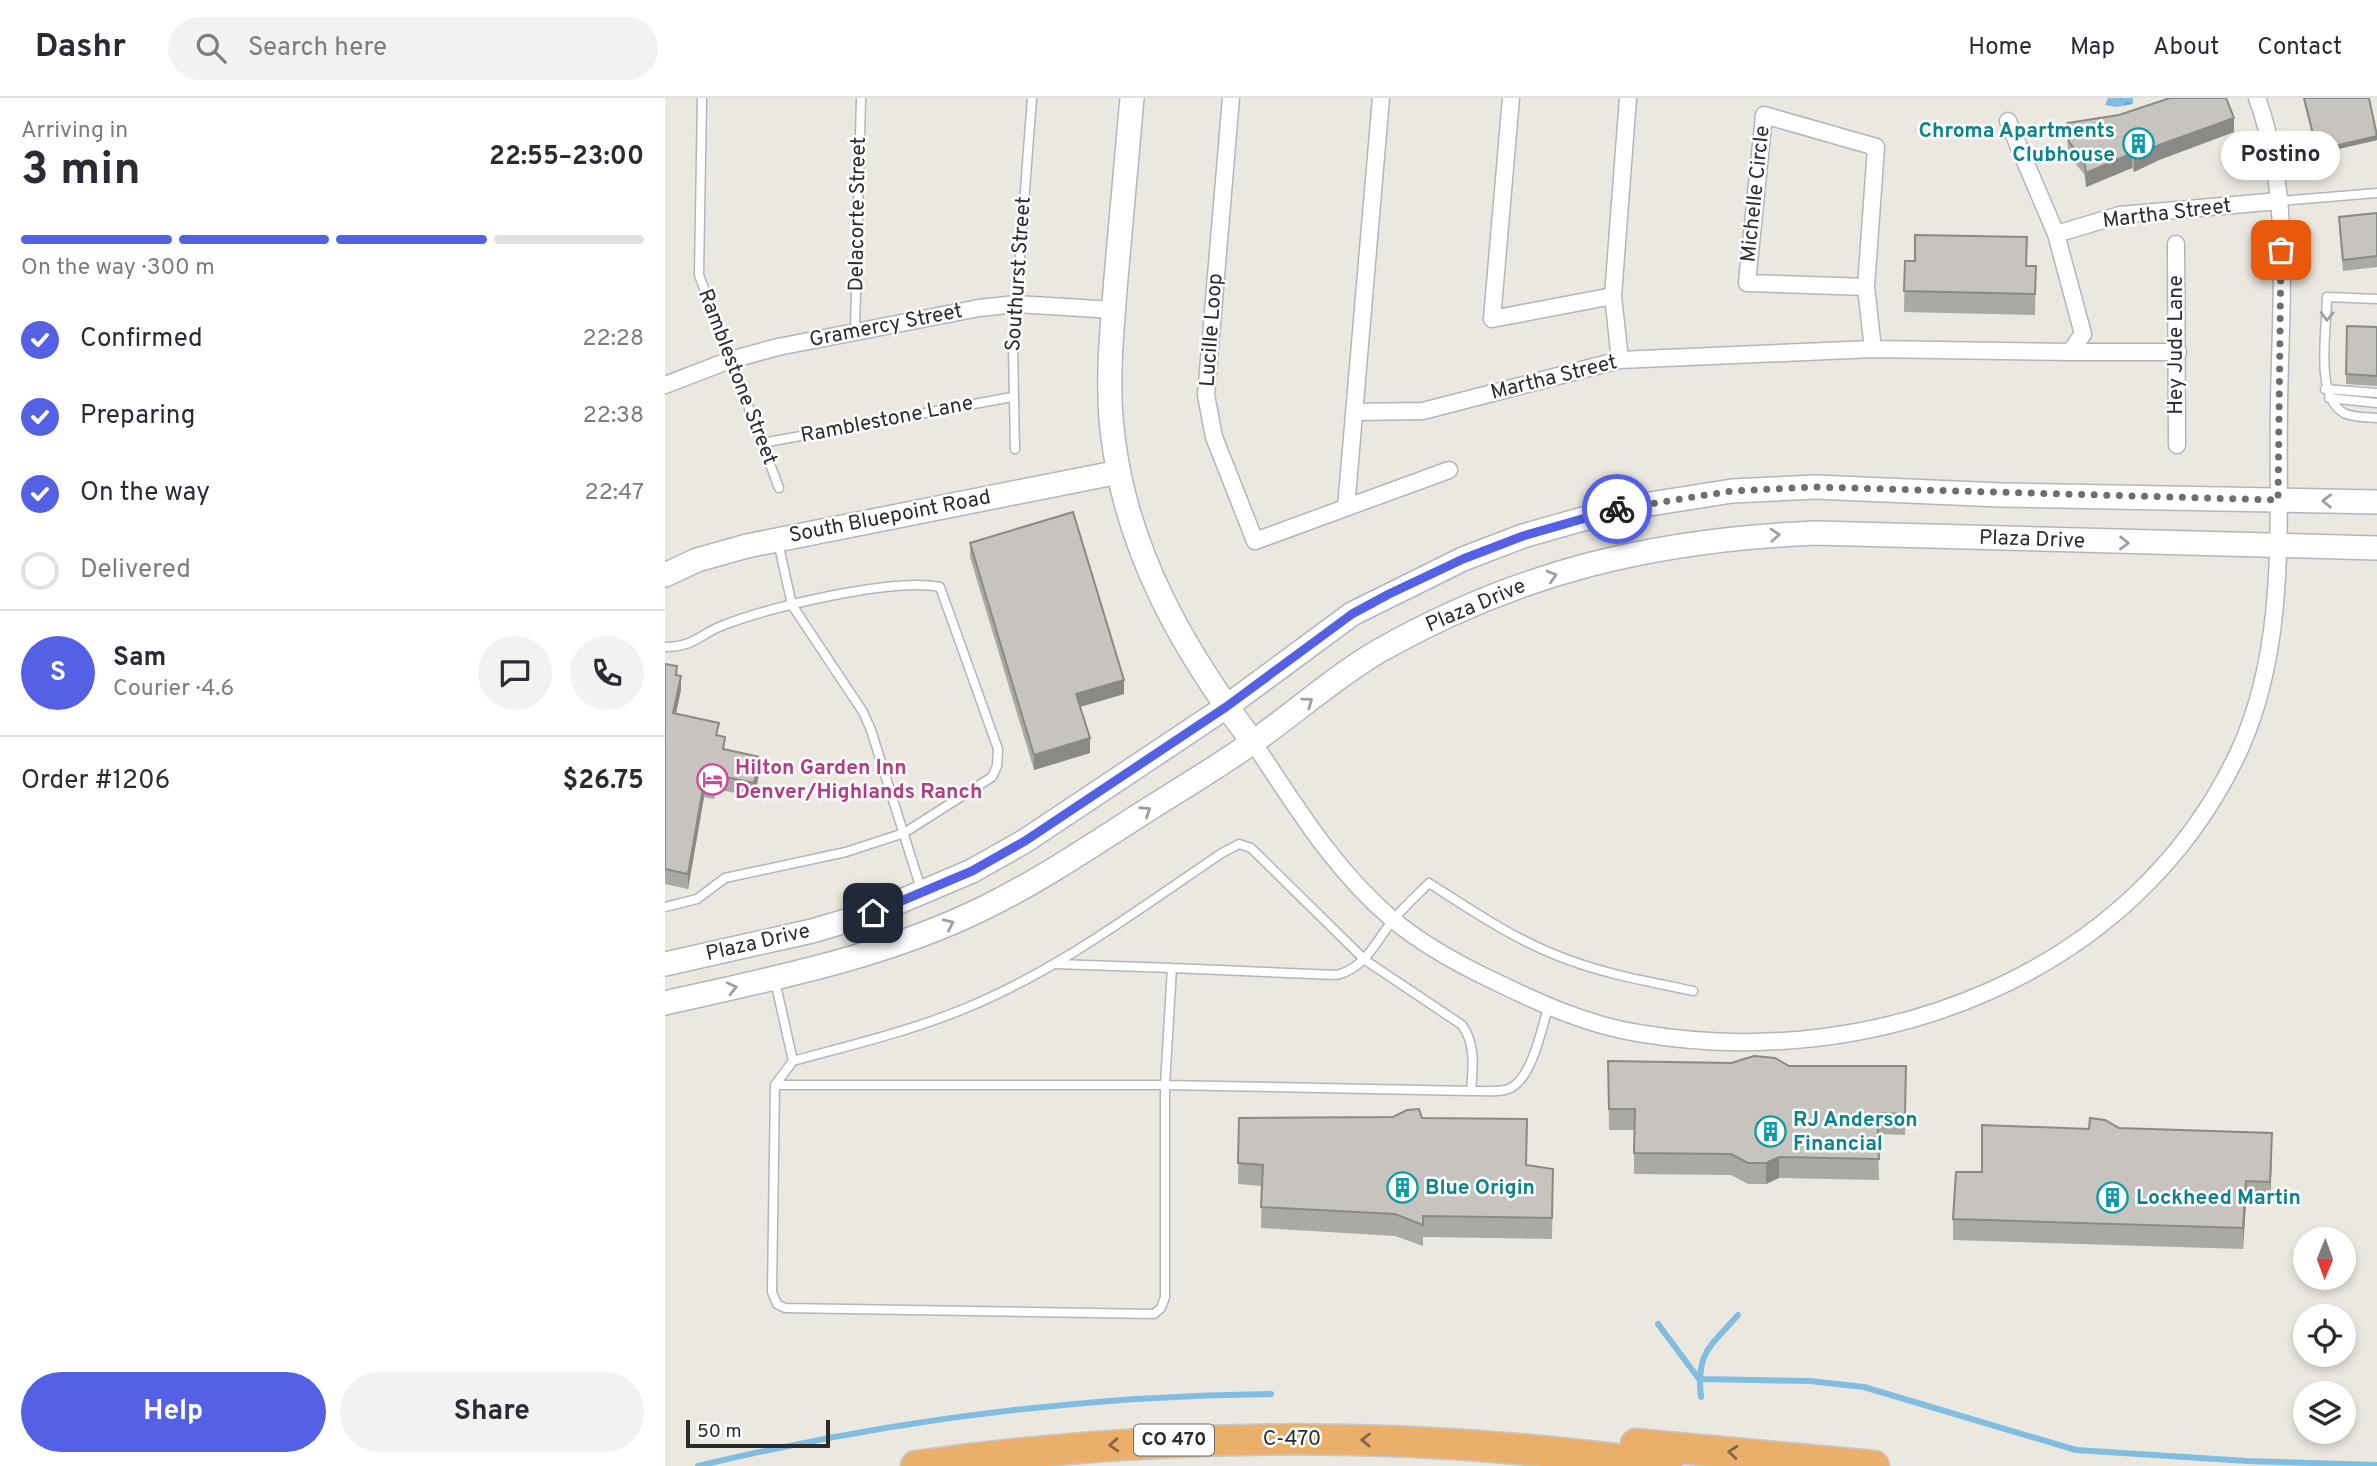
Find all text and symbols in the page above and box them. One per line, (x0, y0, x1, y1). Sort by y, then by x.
search box (168, 17, 658, 80)
text: Dashr (35, 27, 126, 69)
icon: search (192, 29, 230, 67)
text: Search here (248, 32, 387, 65)
text: Home (1968, 33, 2032, 63)
text: Map (2070, 33, 2115, 63)
text: About (2153, 33, 2219, 63)
text: Contact (2257, 33, 2342, 63)
text: Arriving in (21, 117, 128, 146)
place label: Chroma Apartments Clubhouse (1918, 118, 2115, 169)
street label: Michelle Circle (1735, 124, 1777, 264)
building icon: Chroma Apartments Clubhouse (2121, 126, 2155, 160)
callout: Postino (2221, 131, 2341, 180)
street label: Delacorte Street (843, 136, 873, 292)
text: 22:55–23:00 (489, 141, 644, 174)
text: Postino (2240, 141, 2321, 170)
text: 3 min (21, 142, 141, 201)
street label: Martha Street (2101, 193, 2233, 235)
street label: Southurst Street (1000, 196, 1038, 352)
pin (2251, 220, 2311, 280)
icon: bag (2262, 231, 2300, 269)
text: On the way · 300 m (21, 254, 215, 283)
street label: Lucille Loop (1195, 272, 1229, 388)
street label: Hey Jude Lane (2163, 275, 2190, 415)
street label: Ramblestone Street (691, 285, 783, 469)
street label: Gramercy Street (807, 298, 965, 354)
one-way arrow (2319, 311, 2335, 322)
icon: check (21, 321, 59, 359)
text: Confirmed (80, 323, 203, 356)
text: 22:28 (583, 325, 644, 354)
street label: Martha Street (1488, 349, 1620, 407)
street label: Ramblestone Lane (798, 390, 976, 450)
icon: check (21, 398, 59, 436)
text: Preparing (80, 400, 195, 433)
text: 22:38 (583, 402, 644, 431)
courier (1582, 474, 1652, 544)
icon: check (21, 475, 59, 513)
text: On the way (80, 477, 210, 510)
text: 22:47 (585, 479, 644, 508)
street label: South Bluepoint Road (787, 484, 993, 550)
icon: bike (1598, 490, 1636, 528)
one-way arrow (2322, 494, 2333, 509)
street label: Plaza Drive (1978, 525, 2086, 555)
one-way arrow (1769, 527, 1780, 542)
one-way arrow (2120, 535, 2130, 551)
text: Delivered (80, 554, 191, 587)
one-way arrow (1546, 569, 1558, 584)
street label: Plaza Drive (1422, 573, 1530, 639)
button: chat (478, 636, 552, 710)
button: phone (570, 636, 644, 710)
text: Sam (113, 642, 166, 675)
text: S (50, 657, 66, 690)
text: Courier · 4.6 (113, 675, 234, 704)
one-way arrow (1300, 698, 1313, 710)
place label: Hilton Garden Inn Denver/Highlands Ranch (735, 755, 982, 806)
hotel icon: Hilton Garden Inn Denver/Highlands Ranch (695, 763, 729, 797)
text: Order #1206 (21, 765, 170, 798)
text: $26.75 (562, 765, 644, 798)
one-way arrow (1139, 806, 1152, 819)
pin (843, 883, 903, 943)
icon: home (854, 894, 892, 932)
street label: Plaza Drive (703, 918, 813, 968)
one-way arrow (942, 918, 955, 932)
one-way arrow (726, 982, 738, 996)
place label: RJ Anderson Financial (1793, 1107, 1918, 1158)
building icon: RJ Anderson Financial (1753, 1115, 1787, 1149)
building icon: Blue Origin (1385, 1171, 1419, 1205)
place label: Blue Origin (1425, 1175, 1535, 1202)
building icon: Lockheed Martin (2096, 1181, 2130, 1215)
place label: Lockheed Martin (2136, 1185, 2301, 1212)
north arrow (2293, 1227, 2355, 1290)
map controls (2293, 1227, 2356, 1444)
button: locate (2293, 1304, 2356, 1367)
button: Help (21, 1372, 326, 1452)
button: Share (340, 1372, 644, 1452)
button: layers (2293, 1381, 2356, 1444)
scale bar (686, 1417, 829, 1449)
text: 50 m (697, 1420, 742, 1444)
road number: CO 470 (1134, 1424, 1214, 1456)
street label: C-470 (1263, 1426, 1321, 1453)
one-way arrow (1360, 1432, 1371, 1447)
one-way arrow (1109, 1437, 1120, 1452)
one-way arrow (1727, 1445, 1738, 1460)

